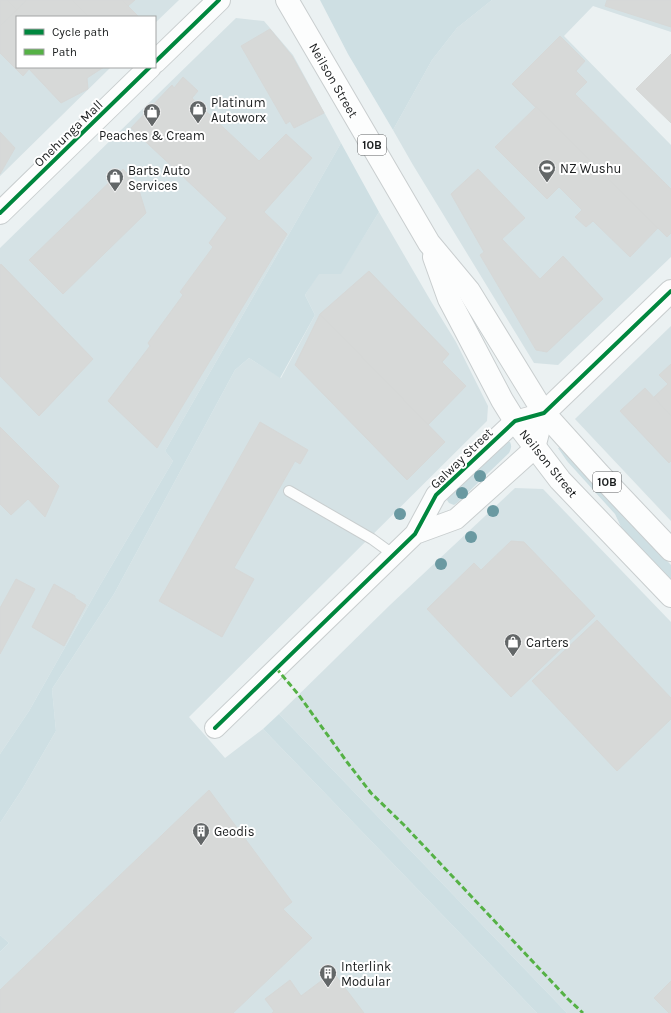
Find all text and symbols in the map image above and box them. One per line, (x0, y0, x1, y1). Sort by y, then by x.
legend (16, 16, 156, 68)
text: Cycle path (52, 25, 109, 39)
street label: Neilson Street (306, 40, 361, 120)
text: Path (52, 45, 77, 59)
place label: Platinum Autoworx (211, 95, 267, 125)
street label: Onehunga Mall (31, 97, 106, 170)
shop icon: Platinum Autoworx (188, 99, 208, 124)
shop icon: Peaches & Cream (142, 102, 162, 127)
place label: Peaches & Cream (99, 128, 205, 143)
road number: 10B (358, 135, 386, 155)
sports icon: NZ Wushu (537, 158, 557, 183)
place label: NZ Wushu (560, 161, 621, 176)
place label: Barts Auto Services (128, 163, 190, 193)
shop icon: Barts Auto Services (105, 167, 125, 192)
street label: Galway Street (427, 425, 496, 492)
street label: Neilson Street (516, 426, 581, 501)
road number: 10B (593, 472, 621, 492)
shop icon: Carters (503, 632, 523, 657)
place label: Carters (526, 635, 569, 650)
building icon: Geodis (191, 821, 211, 846)
place label: Geodis (214, 824, 255, 839)
place label: Interlink Modular (341, 959, 391, 989)
building icon: Interlink Modular (318, 963, 338, 988)

